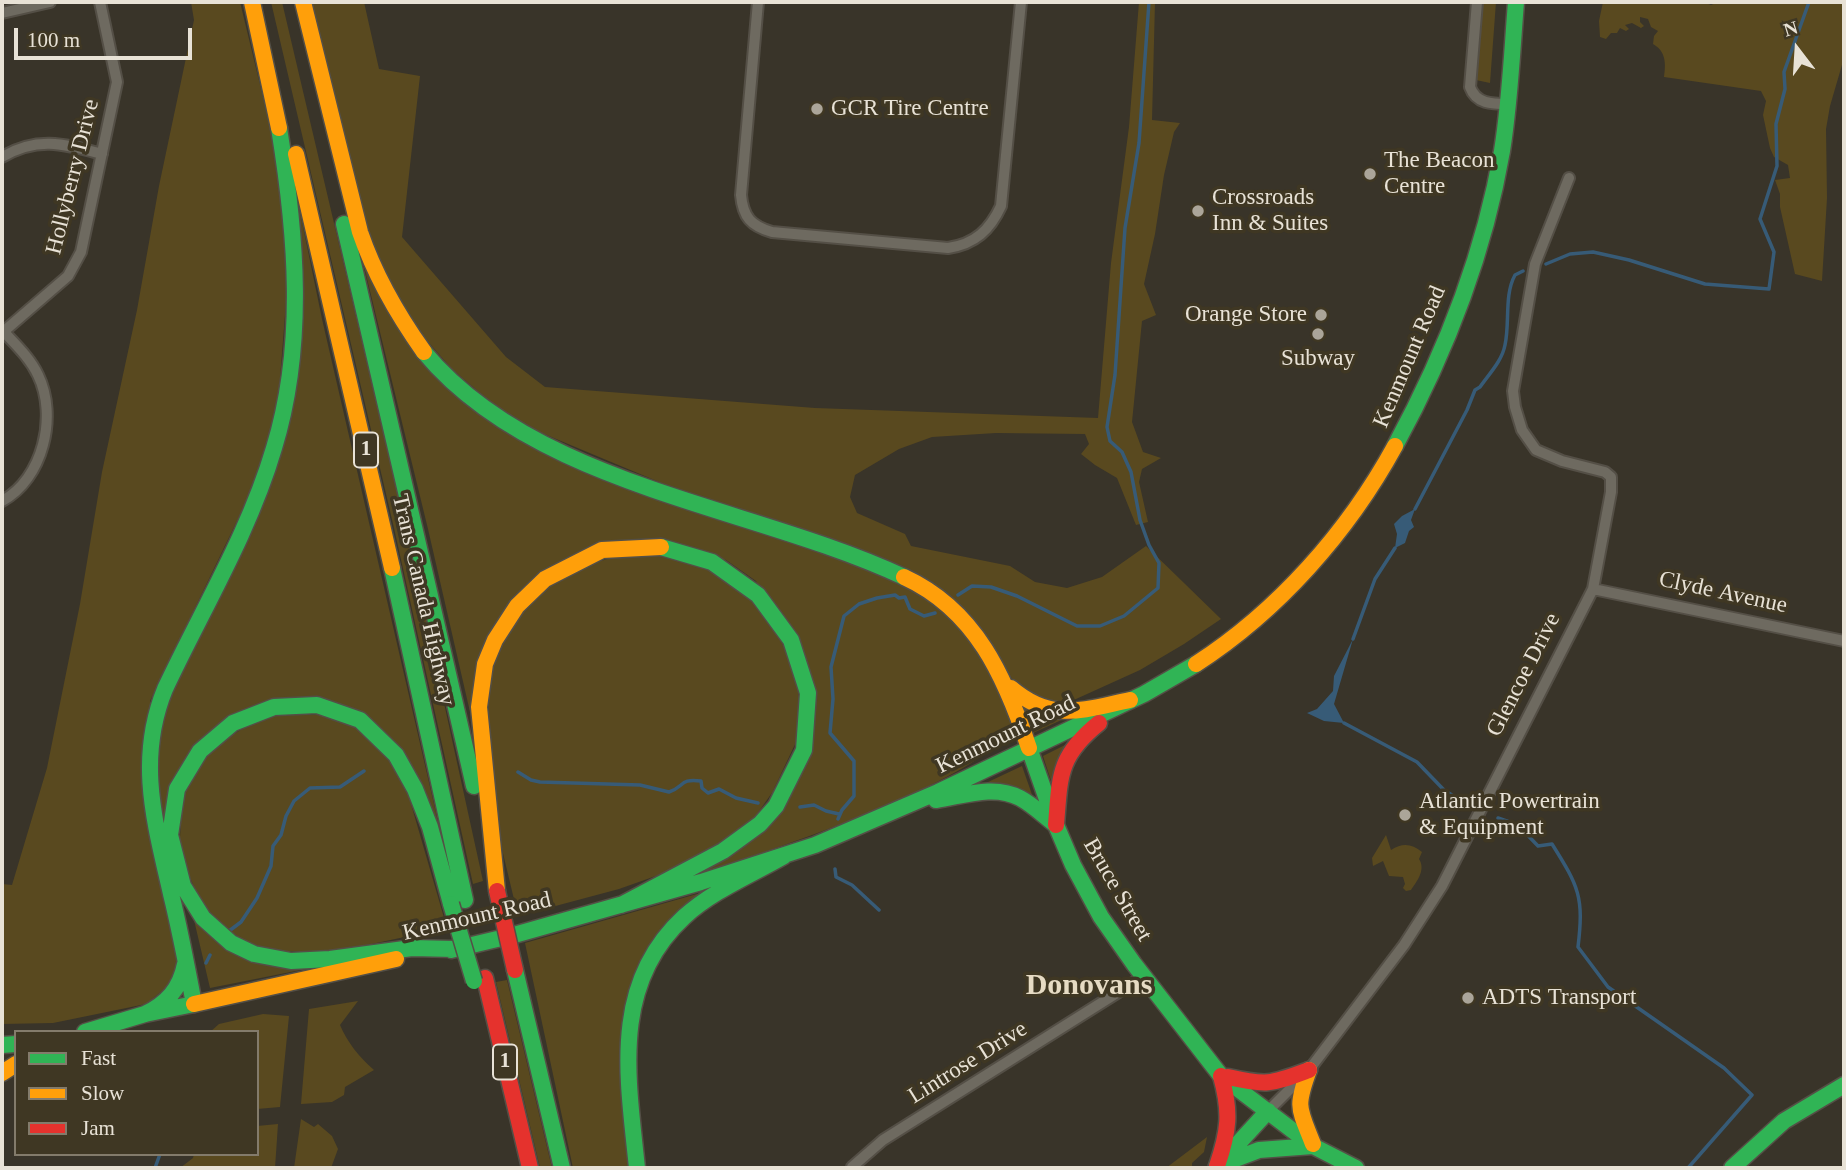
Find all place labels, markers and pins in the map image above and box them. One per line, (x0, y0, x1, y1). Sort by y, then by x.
place label: GCR Tire Centre (831, 95, 989, 123)
marker: GCR Tire Centre (809, 101, 825, 117)
place label: The Beacon Centre (1384, 147, 1494, 201)
marker: The Beacon Centre (1362, 166, 1378, 182)
place label: Crossroads Inn & Suites (1212, 184, 1328, 238)
marker: Crossroads Inn & Suites (1190, 203, 1206, 219)
place label: Orange Store (1185, 301, 1307, 329)
marker: Orange Store (1313, 307, 1329, 323)
marker: Subway (1310, 326, 1326, 342)
place label: Subway (1281, 345, 1355, 373)
place label: Atlantic Powertrain & Equipment (1419, 788, 1600, 842)
marker: Atlantic Powertrain & Equipment (1397, 807, 1413, 823)
place label: ADTS Transport (1482, 984, 1636, 1012)
marker: ADTS Transport (1460, 990, 1476, 1006)

